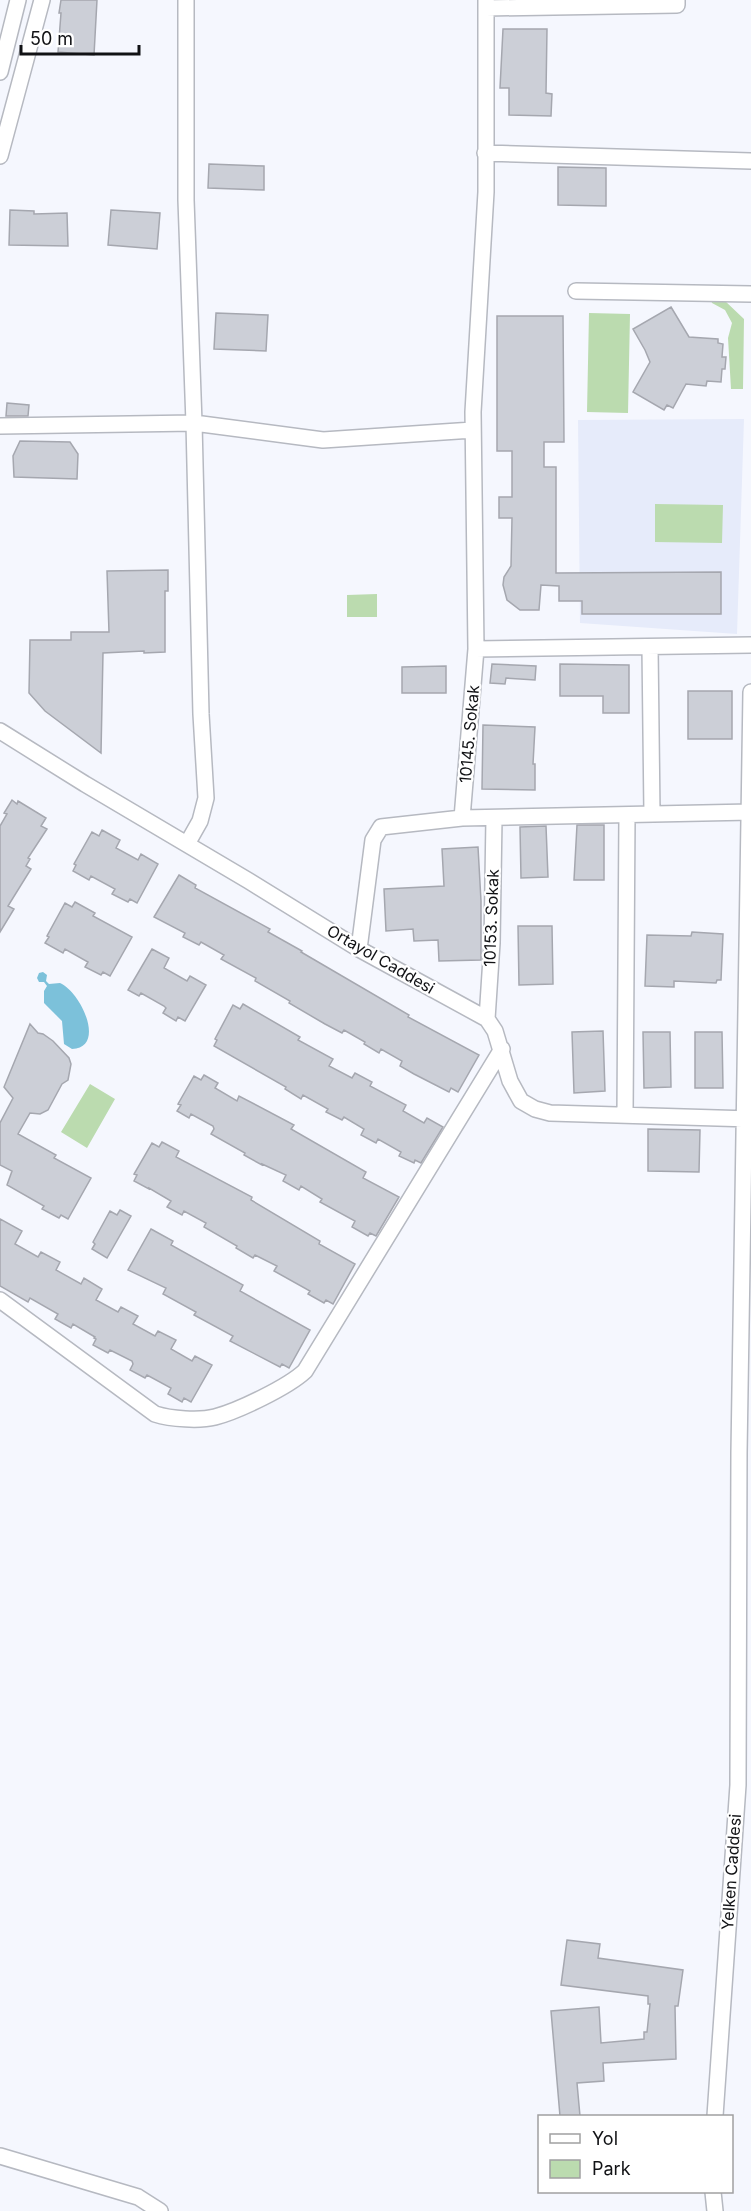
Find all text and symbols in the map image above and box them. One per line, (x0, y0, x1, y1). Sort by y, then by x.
scale bar (21, 18, 140, 56)
text: 50 m (30, 28, 73, 49)
street label: 10145. Sokak (455, 684, 483, 784)
street label: 10153. Sokak (479, 869, 503, 967)
street label: Ortayol Caddesi (324, 920, 438, 998)
street label: Yelken Caddesi (717, 1813, 745, 1931)
legend (538, 2115, 733, 2193)
text: Yol (592, 2128, 618, 2149)
text: Park (592, 2158, 631, 2179)

